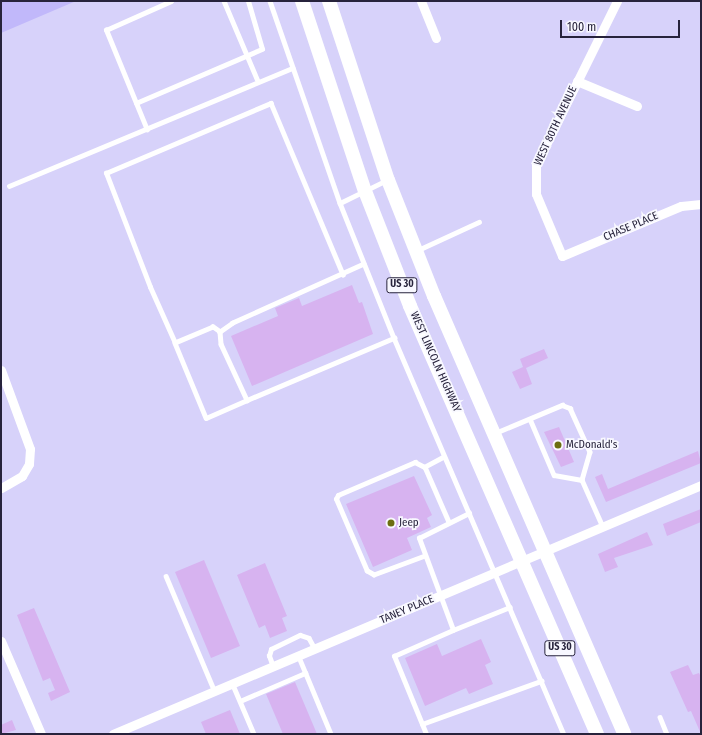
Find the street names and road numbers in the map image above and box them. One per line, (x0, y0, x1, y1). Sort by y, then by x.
street label: WEST 80TH AVENUE (532, 84, 580, 168)
street label: CHASE PLACE (602, 210, 660, 244)
road number: US 30 (386, 277, 418, 293)
street label: WEST LINCOLN HIGHWAY (407, 310, 463, 414)
street label: TANEY PLACE (378, 593, 436, 627)
road number: US 30 (544, 640, 576, 656)

